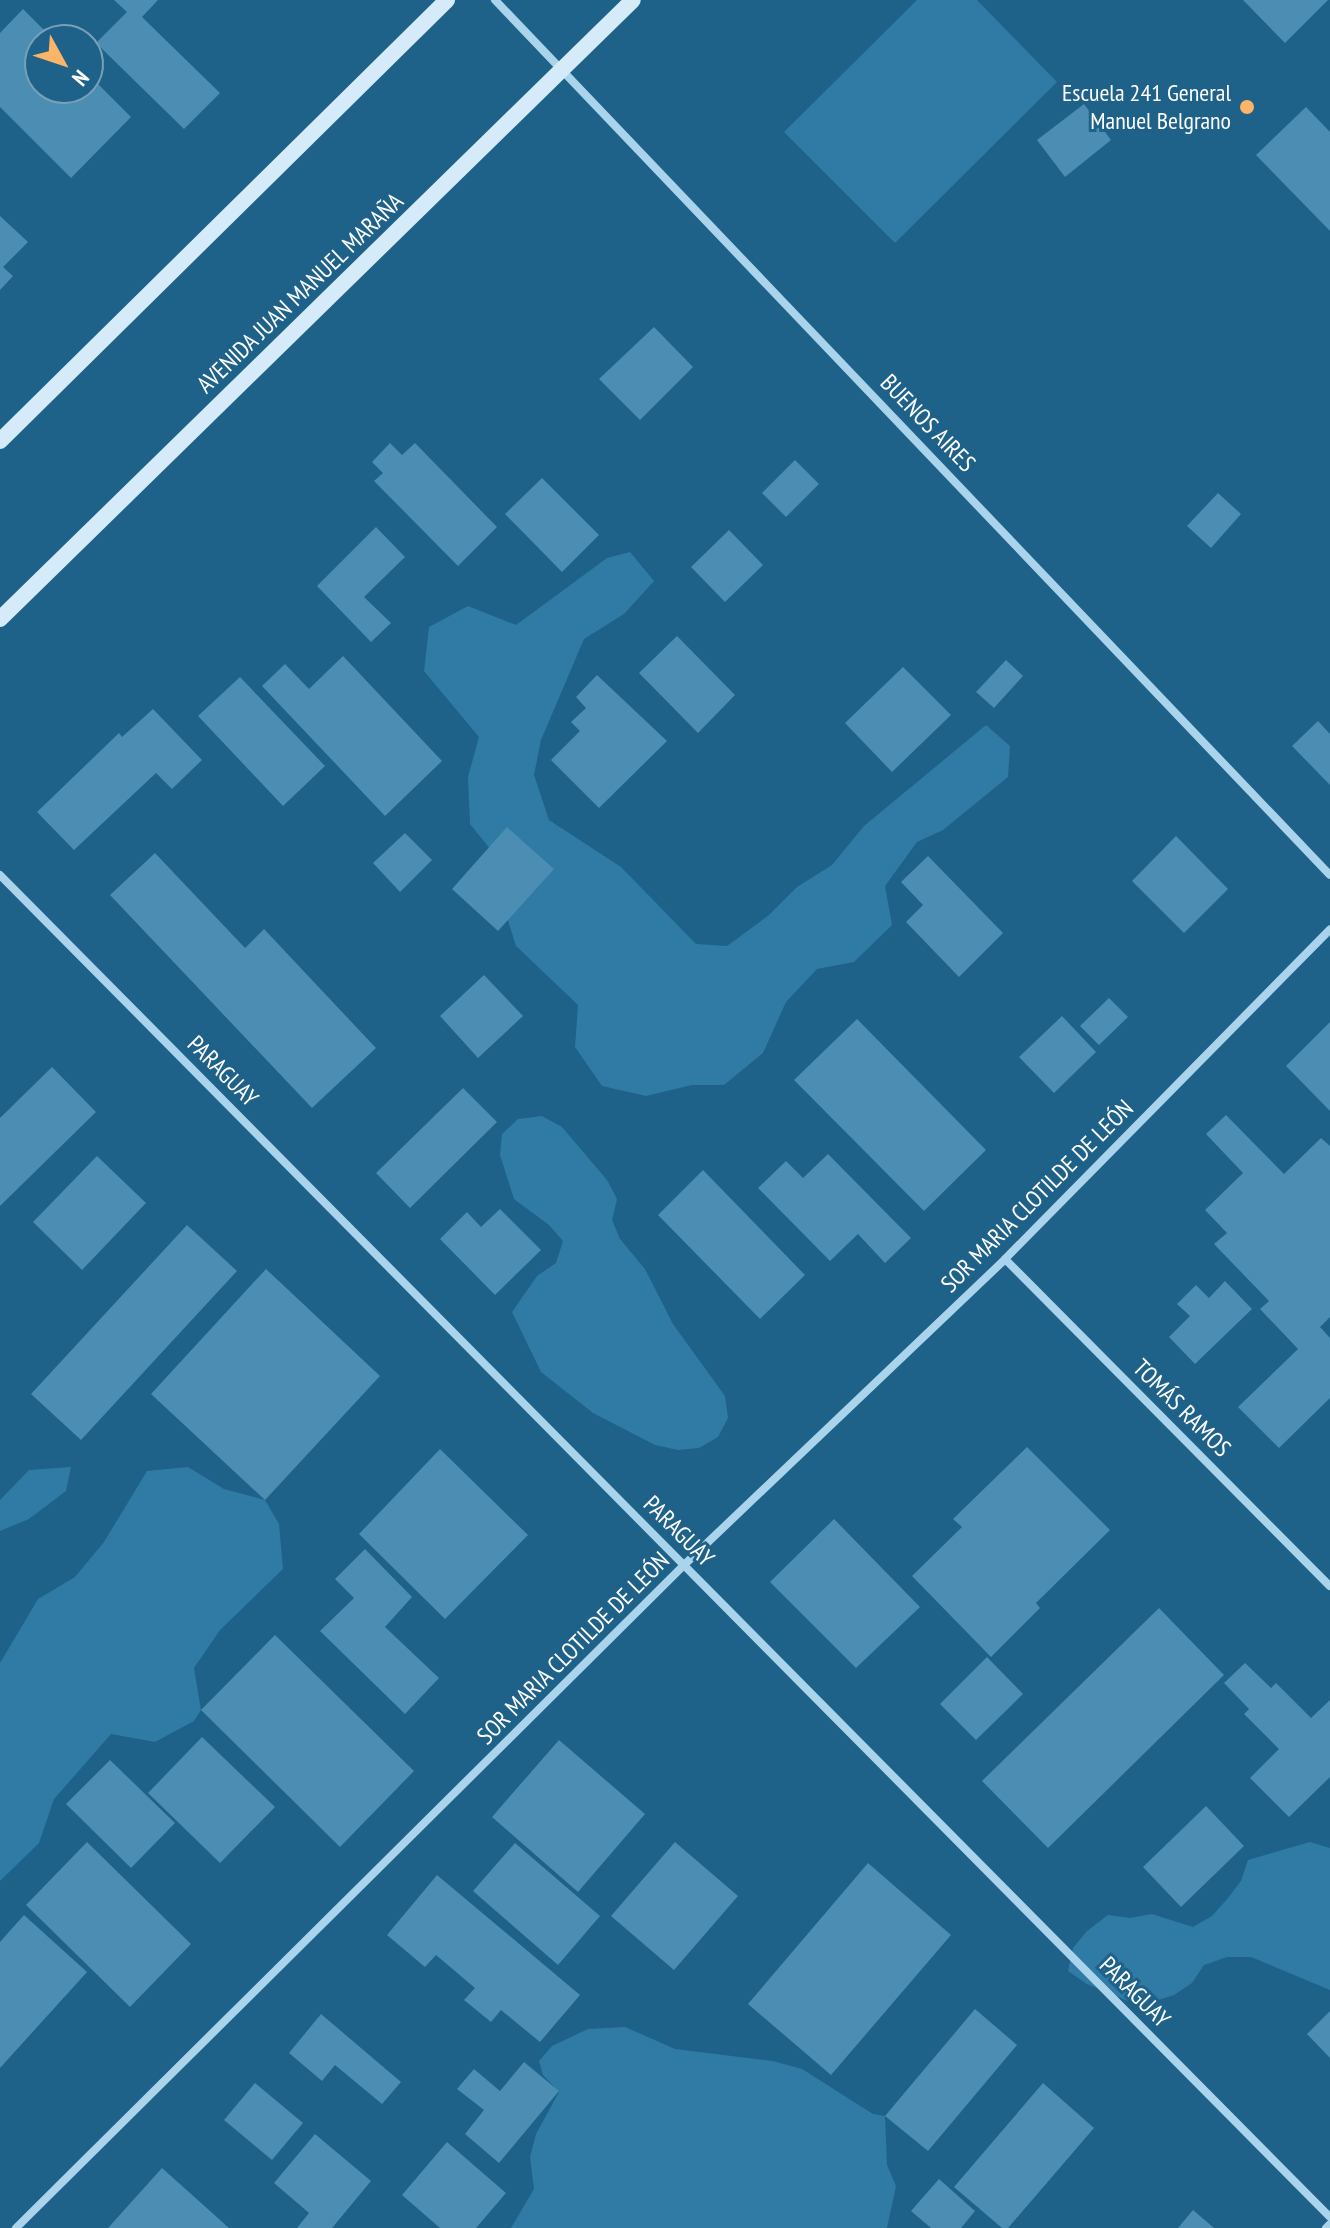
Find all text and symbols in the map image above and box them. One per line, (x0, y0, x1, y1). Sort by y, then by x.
north arrow (24, 24, 104, 104)
text: N (66, 65, 95, 92)
place label: Escuela 241 General Manuel Belgrano (1062, 79, 1231, 135)
marker: Escuela 241 General Manuel Belgrano (1238, 98, 1256, 116)
street label: AVENIDA JUAN MANUEL MARAÑA (190, 186, 410, 400)
street label: BUENOS AIRES (874, 368, 982, 478)
street label: PARAGUAY (182, 1030, 264, 1112)
street label: SOR MARIA CLOTILDE DE LEÓN (935, 1094, 1139, 1298)
street label: TOMÁS RAMOS (1127, 1353, 1237, 1463)
street label: PARAGUAY (638, 1490, 720, 1572)
street label: SOR MARIA CLOTILDE DE LEÓN (471, 1546, 675, 1750)
street label: PARAGUAY (1094, 1951, 1176, 2033)

